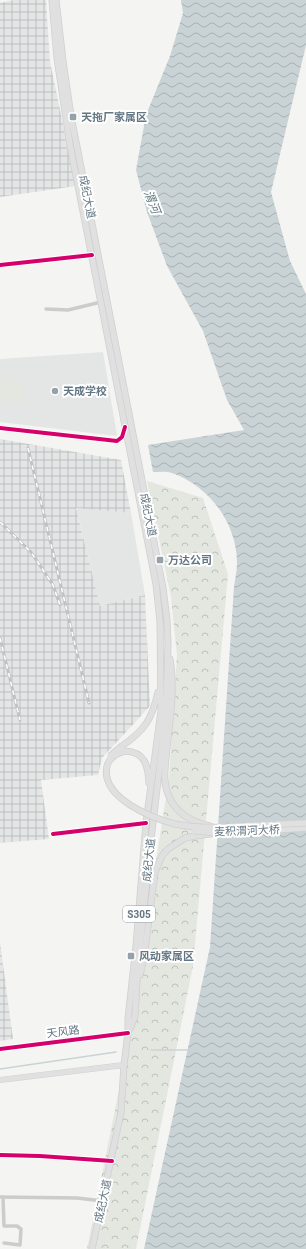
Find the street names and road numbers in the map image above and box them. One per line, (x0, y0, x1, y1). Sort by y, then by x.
street label: 成纪大道 (76, 174, 98, 220)
street label: 成纪大道 (137, 492, 159, 538)
street label: 麦积渭河大桥 (214, 823, 280, 839)
street label: 成纪大道 (140, 837, 158, 883)
road number: S305 (123, 906, 155, 922)
street label: 天风路 (46, 1024, 80, 1040)
street label: 成纪大道 (92, 1178, 114, 1224)

